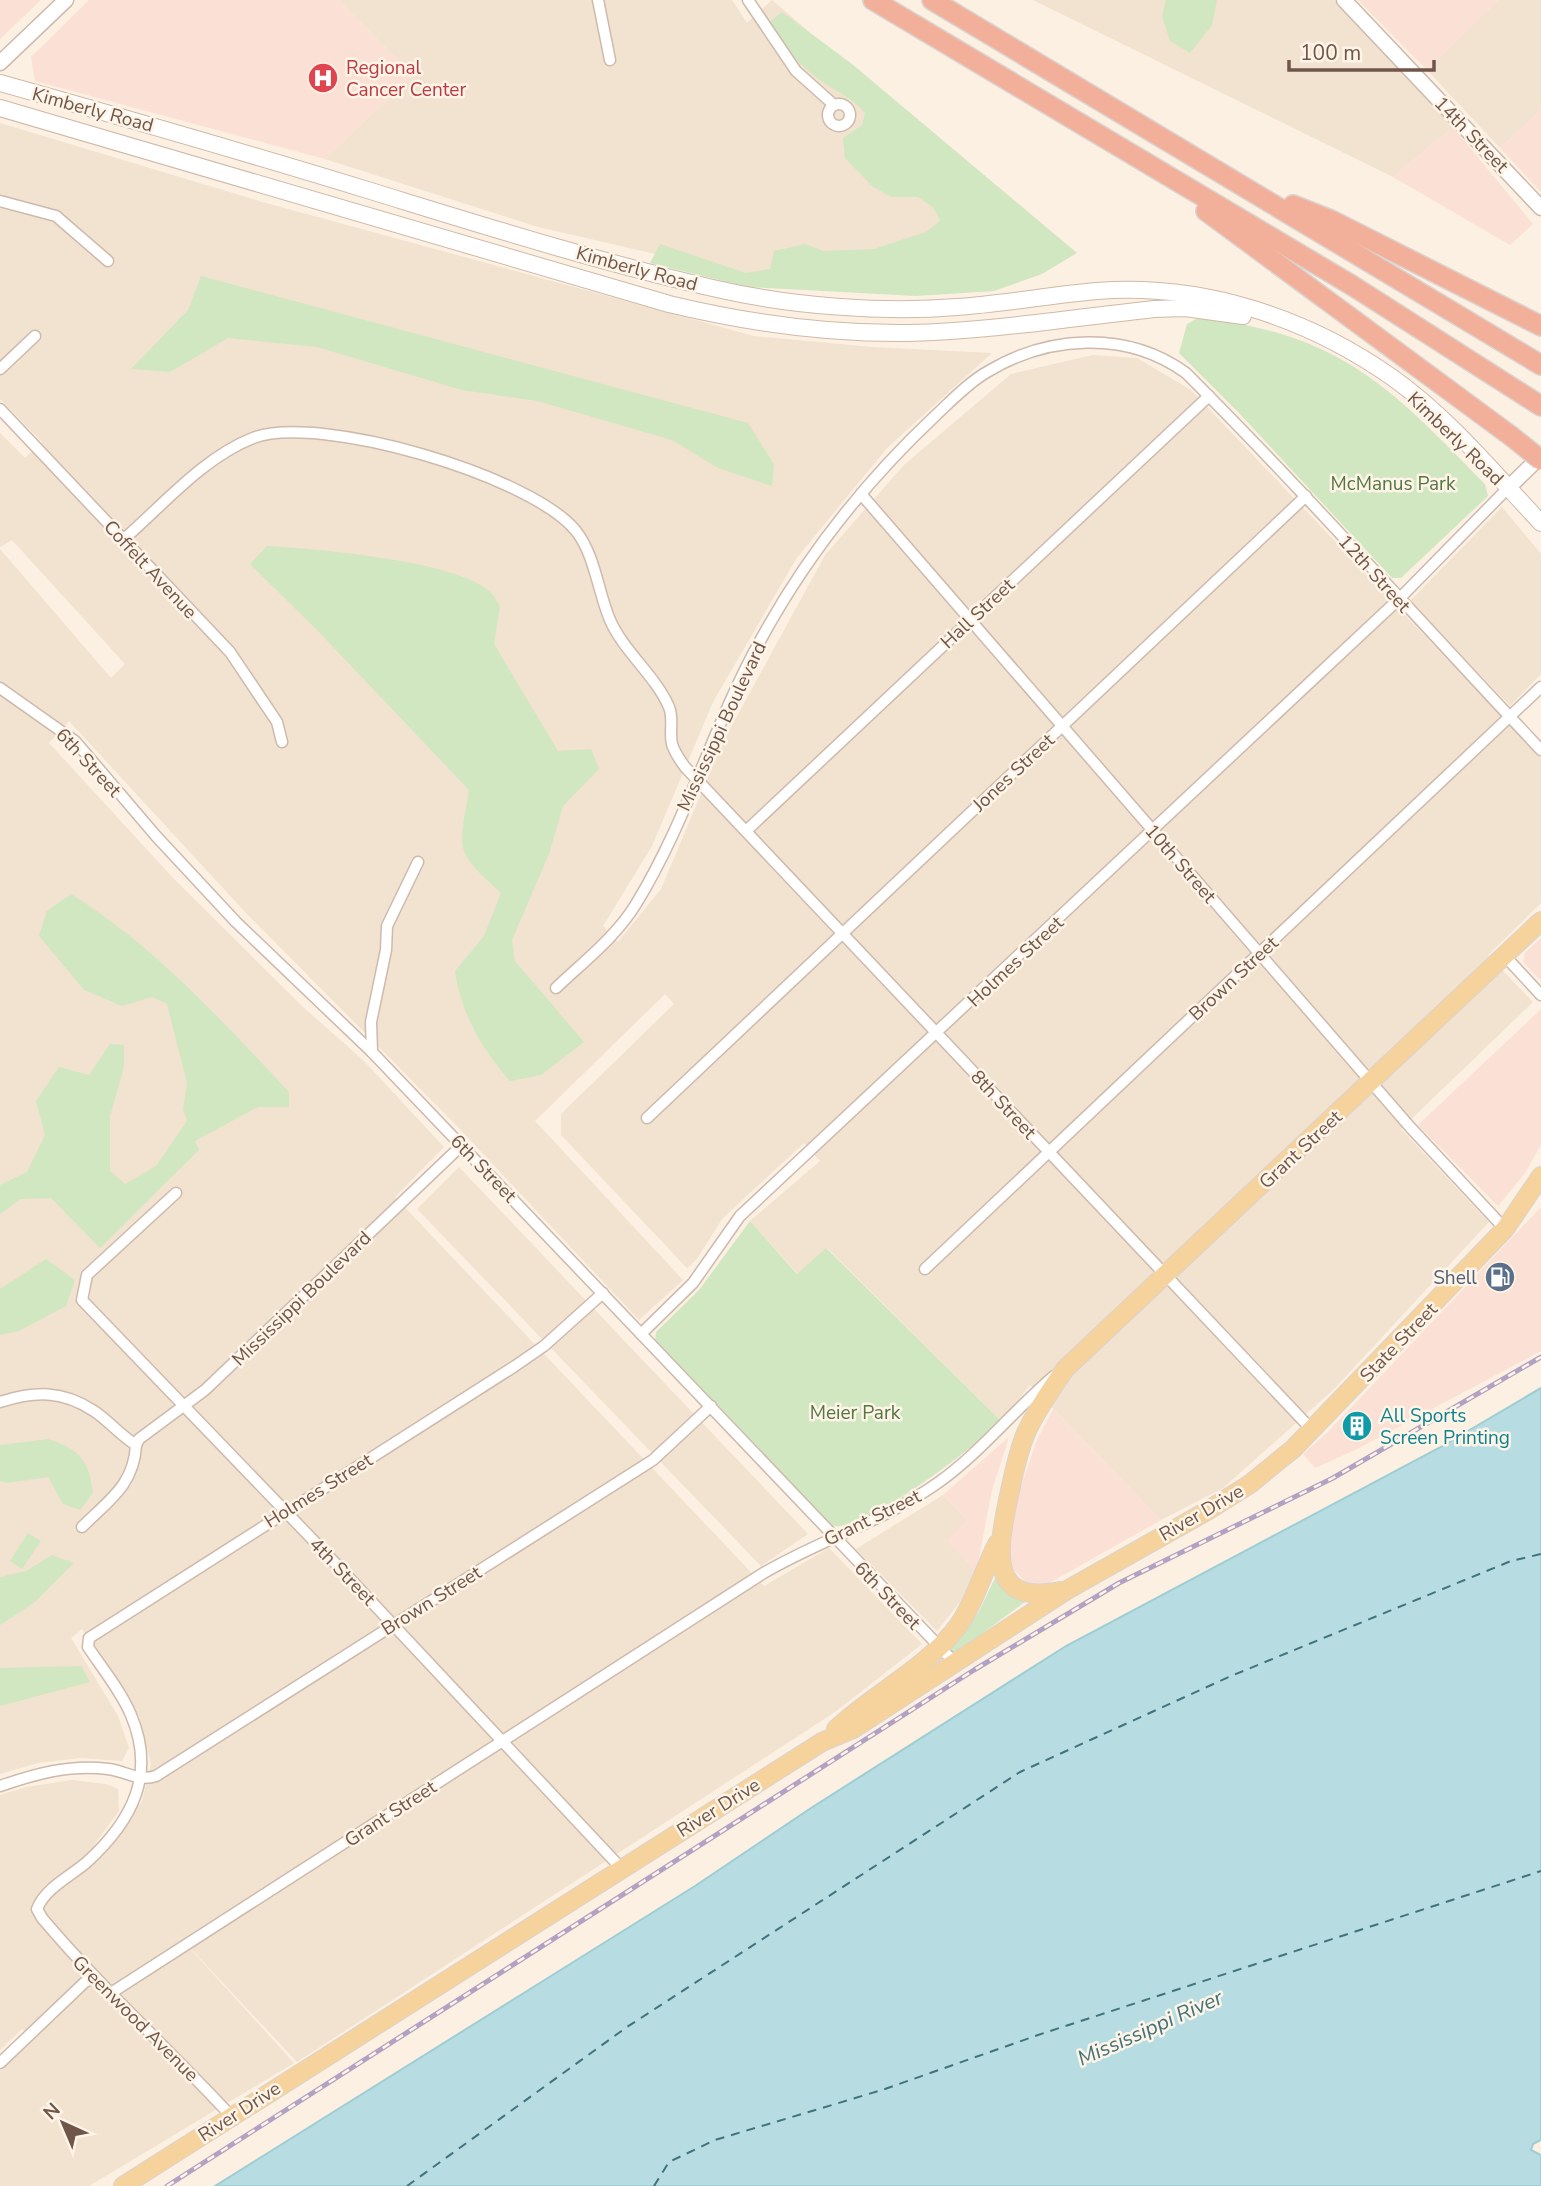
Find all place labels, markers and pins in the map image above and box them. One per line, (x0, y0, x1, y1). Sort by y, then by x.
place label: Regional Cancer Center (346, 55, 466, 103)
hospital icon: Regional Cancer Center (306, 61, 340, 95)
fuel station icon: Shell (1483, 1260, 1517, 1294)
place label: Shell (1433, 1265, 1477, 1291)
place label: All Sports Screen Printing (1380, 1403, 1510, 1451)
building icon: All Sports Screen Printing (1340, 1409, 1374, 1443)

